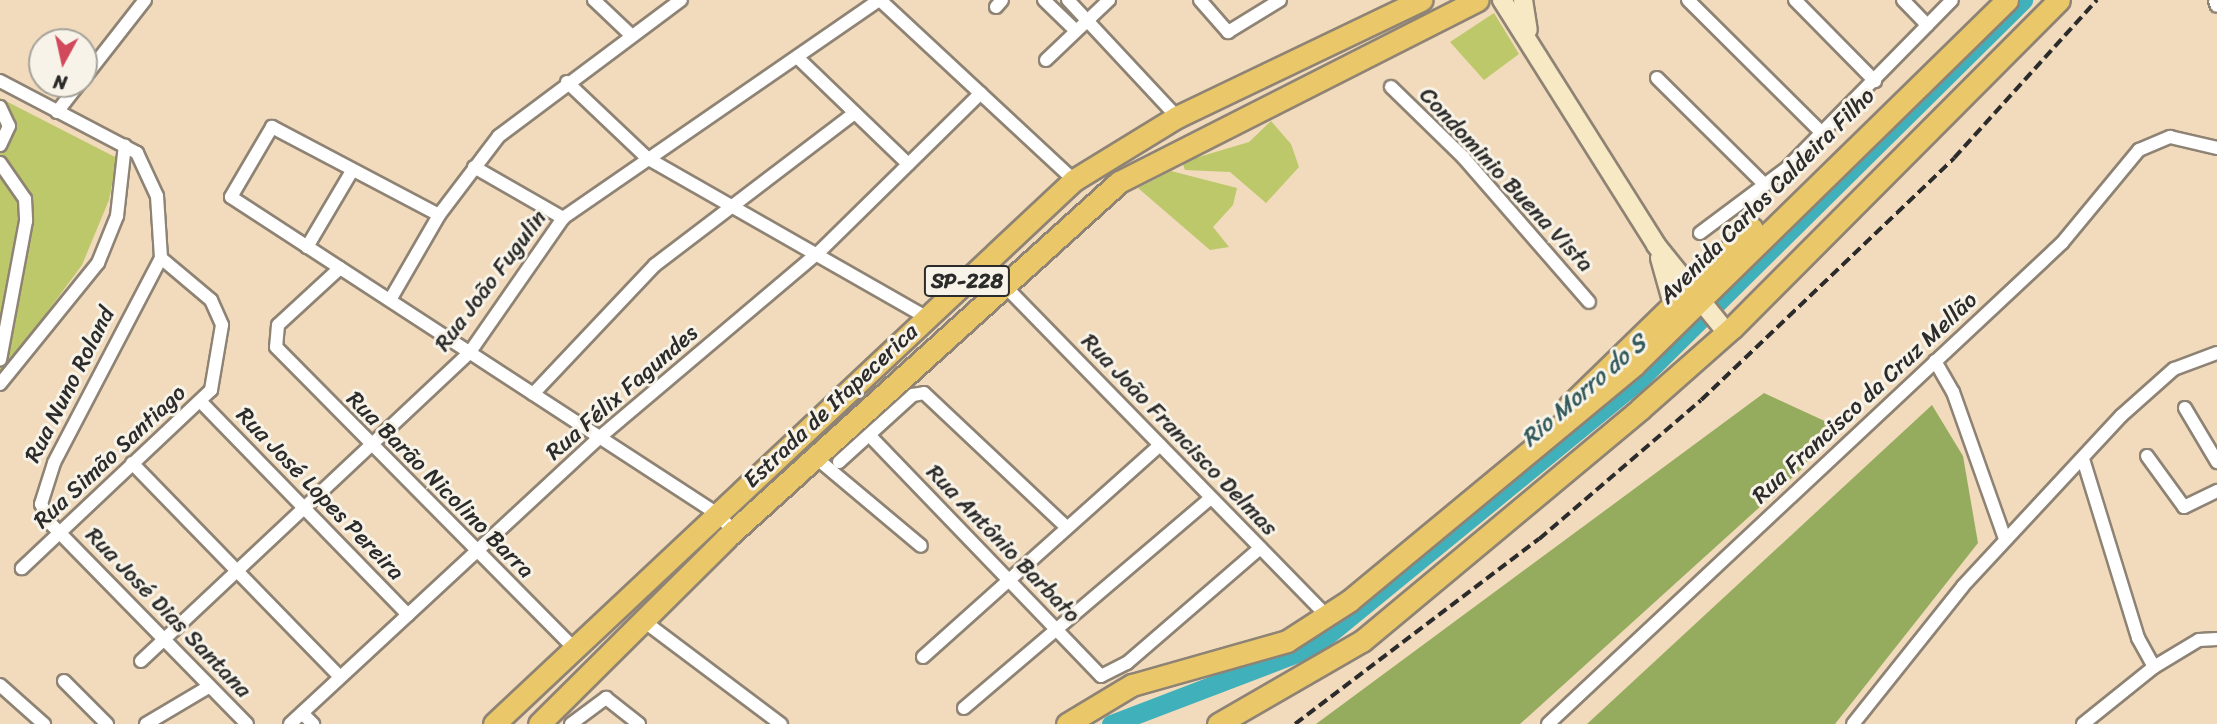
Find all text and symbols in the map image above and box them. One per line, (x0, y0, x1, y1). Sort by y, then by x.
north arrow (28, 28, 98, 98)
text: N (51, 65, 69, 100)
street label: Condominio Buena Vista (1413, 82, 1599, 278)
street label: Avenida Carlos Caldeira Filho (1653, 82, 1881, 310)
street label: Rua João Fugulin (429, 205, 553, 357)
road number: SP-228 (923, 264, 1011, 298)
street label: Rua Francisco da Cruz Mellão (1747, 287, 1983, 509)
street label: Rua Nuno Roland (19, 303, 121, 467)
street label: Estrada de Itapecerica (737, 317, 925, 495)
street label: Rua Félix Fagundes (540, 319, 704, 467)
street label: Rua João Francisco Delmas (1075, 329, 1283, 541)
water label: Rio Morro do S (1516, 329, 1652, 453)
street label: Rua Simão Santiago (27, 378, 193, 536)
street label: Rua Barão Nicolino Barra (341, 386, 539, 584)
street label: Rua José Lopes Pereira (230, 401, 410, 587)
street label: Rua Antônio Barbato (920, 459, 1086, 629)
street label: Rua José Dias Santana (79, 522, 257, 704)

